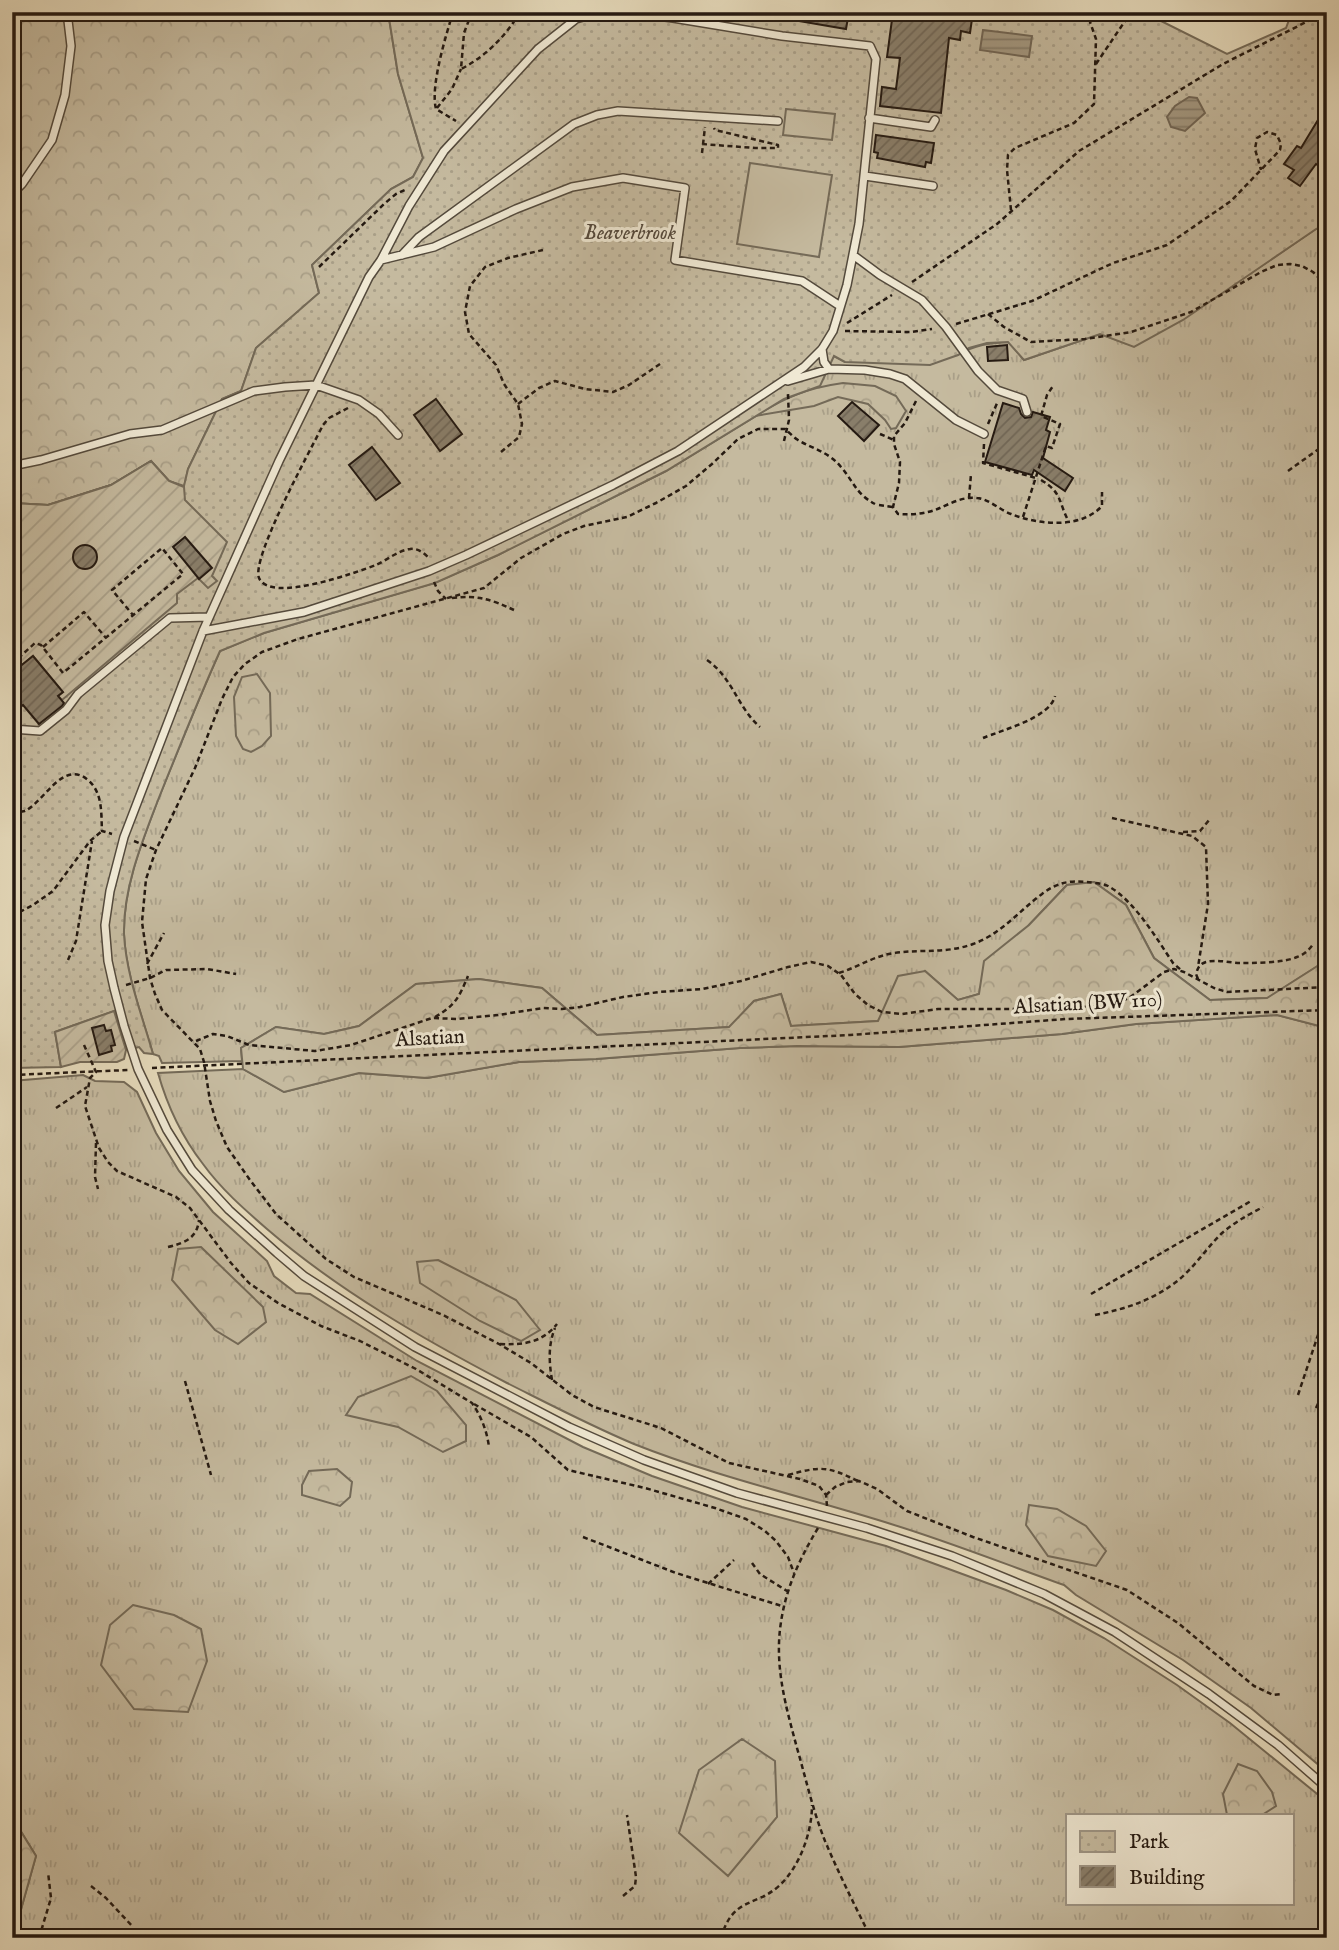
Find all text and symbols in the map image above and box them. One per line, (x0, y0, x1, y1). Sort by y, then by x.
park label: Beaverbrook (584, 220, 677, 247)
street label: Alsatian (BW 110) (1012, 987, 1163, 1021)
street label: Alsatian (394, 1024, 465, 1054)
legend (1066, 1814, 1294, 1904)
text: Park (1129, 1829, 1170, 1856)
text: Building (1129, 1865, 1205, 1892)

